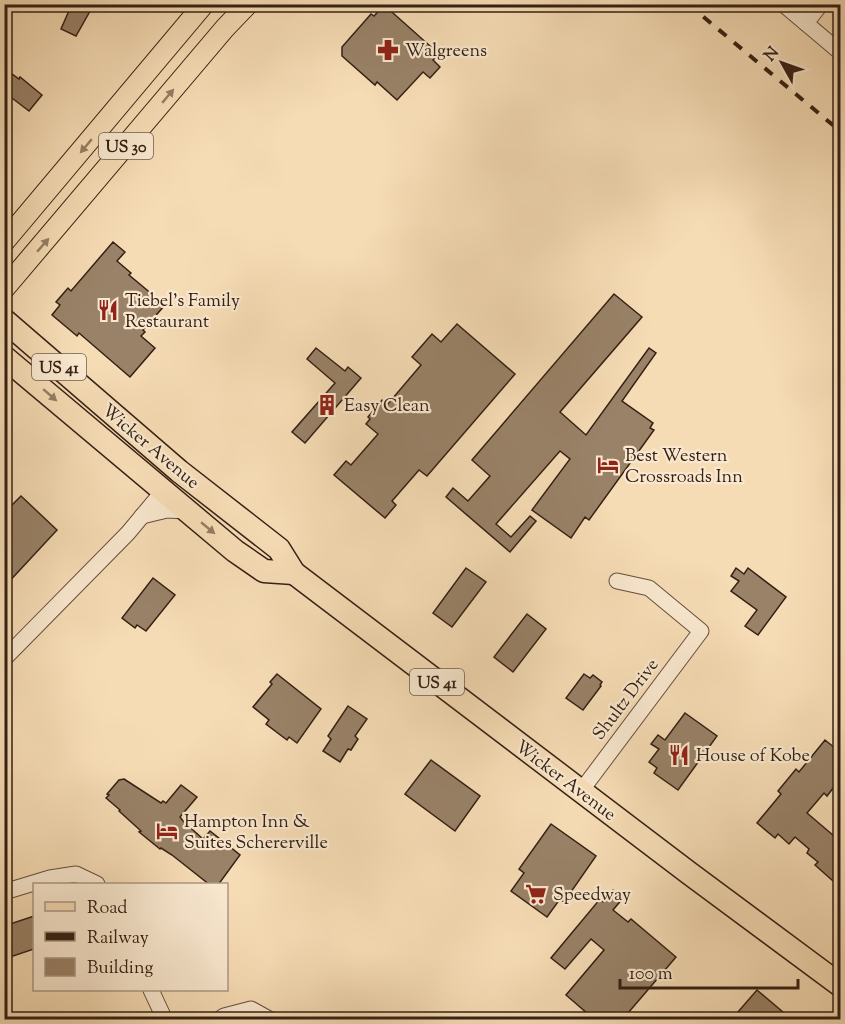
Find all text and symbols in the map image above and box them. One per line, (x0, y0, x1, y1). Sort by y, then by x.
north arrow (752, 33, 812, 93)
pharmacy icon: Walgreens (376, 38, 400, 62)
place label: Walgreens (405, 39, 487, 65)
text: N (760, 43, 785, 67)
one-way arrow (162, 88, 175, 104)
road number: US 30 (99, 133, 153, 159)
one-way arrow (79, 138, 92, 154)
one-way arrow (36, 238, 49, 253)
place label: Tiebel's Family Restaurant (125, 289, 240, 336)
restaurant icon: Tiebel's Family Restaurant (96, 298, 120, 322)
road number: US 41 (32, 354, 86, 380)
one-way arrow (42, 388, 57, 401)
building icon: Easy Clean (315, 393, 339, 417)
place label: Easy Clean (344, 394, 430, 420)
street label: Wicker Avenue (95, 399, 204, 496)
place label: Best Western Crossroads Inn (625, 444, 743, 491)
hotel icon: Best Western Crossroads Inn (596, 453, 620, 477)
one-way arrow (200, 521, 215, 534)
street label: Shultz Drive (587, 654, 666, 747)
road number: US 41 (410, 669, 464, 695)
street label: Wicker Avenue (509, 735, 621, 828)
restaurant icon: House of Kobe (667, 743, 691, 767)
place label: House of Kobe (696, 744, 810, 770)
place label: Hampton Inn & Suites Schererville (184, 810, 328, 857)
hotel icon: Hampton Inn & Suites Schererville (155, 819, 179, 843)
supermarket icon: Speedway (524, 882, 548, 906)
legend (33, 883, 228, 991)
place label: Speedway (553, 883, 631, 909)
text: Road (87, 896, 127, 922)
text: Railway (87, 926, 149, 952)
scale bar (620, 952, 798, 990)
text: Building (87, 956, 153, 982)
text: 100 m (629, 962, 673, 988)

